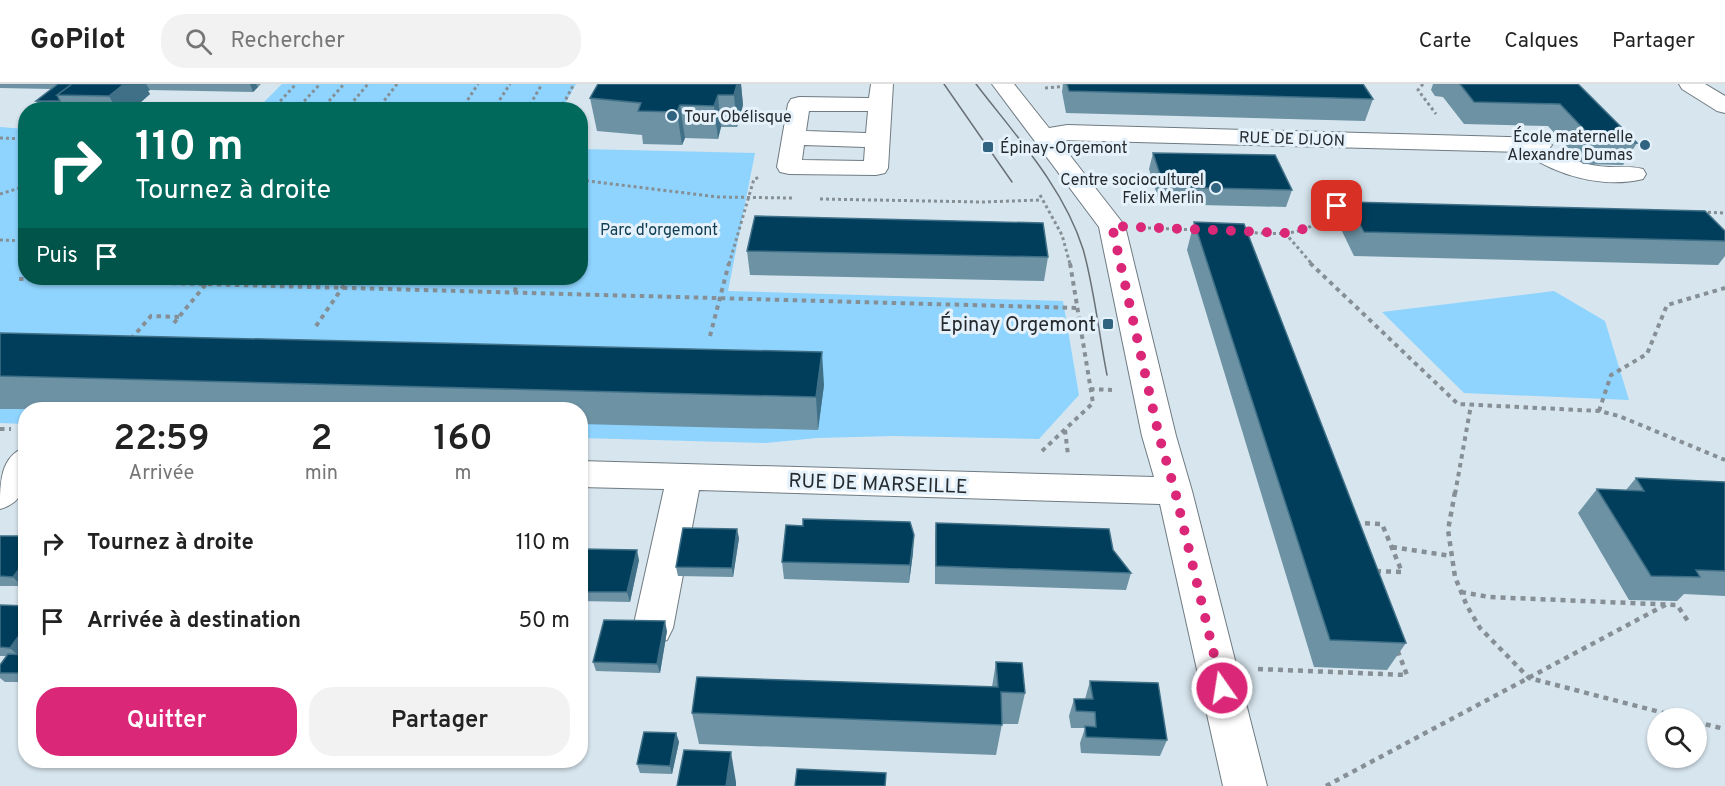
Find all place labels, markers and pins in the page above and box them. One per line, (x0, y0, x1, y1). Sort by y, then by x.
place label: Tour Obélisque (684, 108, 792, 128)
marker: Tour Obélisque (665, 109, 679, 123)
place label: École maternelle Alexandre Dumas (1507, 126, 1633, 166)
place label: Épinay-Orgemont (1000, 137, 1128, 159)
marker: École maternelle Alexandre Dumas (1638, 138, 1652, 152)
marker: Épinay-Orgemont (981, 140, 995, 154)
place label: Centre socioculturel Felix Merlin (1060, 171, 1204, 209)
pin (1311, 180, 1362, 231)
marker: Centre socioculturel Felix Merlin (1209, 181, 1223, 195)
place label: Épinay Orgemont (940, 311, 1096, 339)
marker: Épinay Orgemont (1101, 317, 1115, 331)

